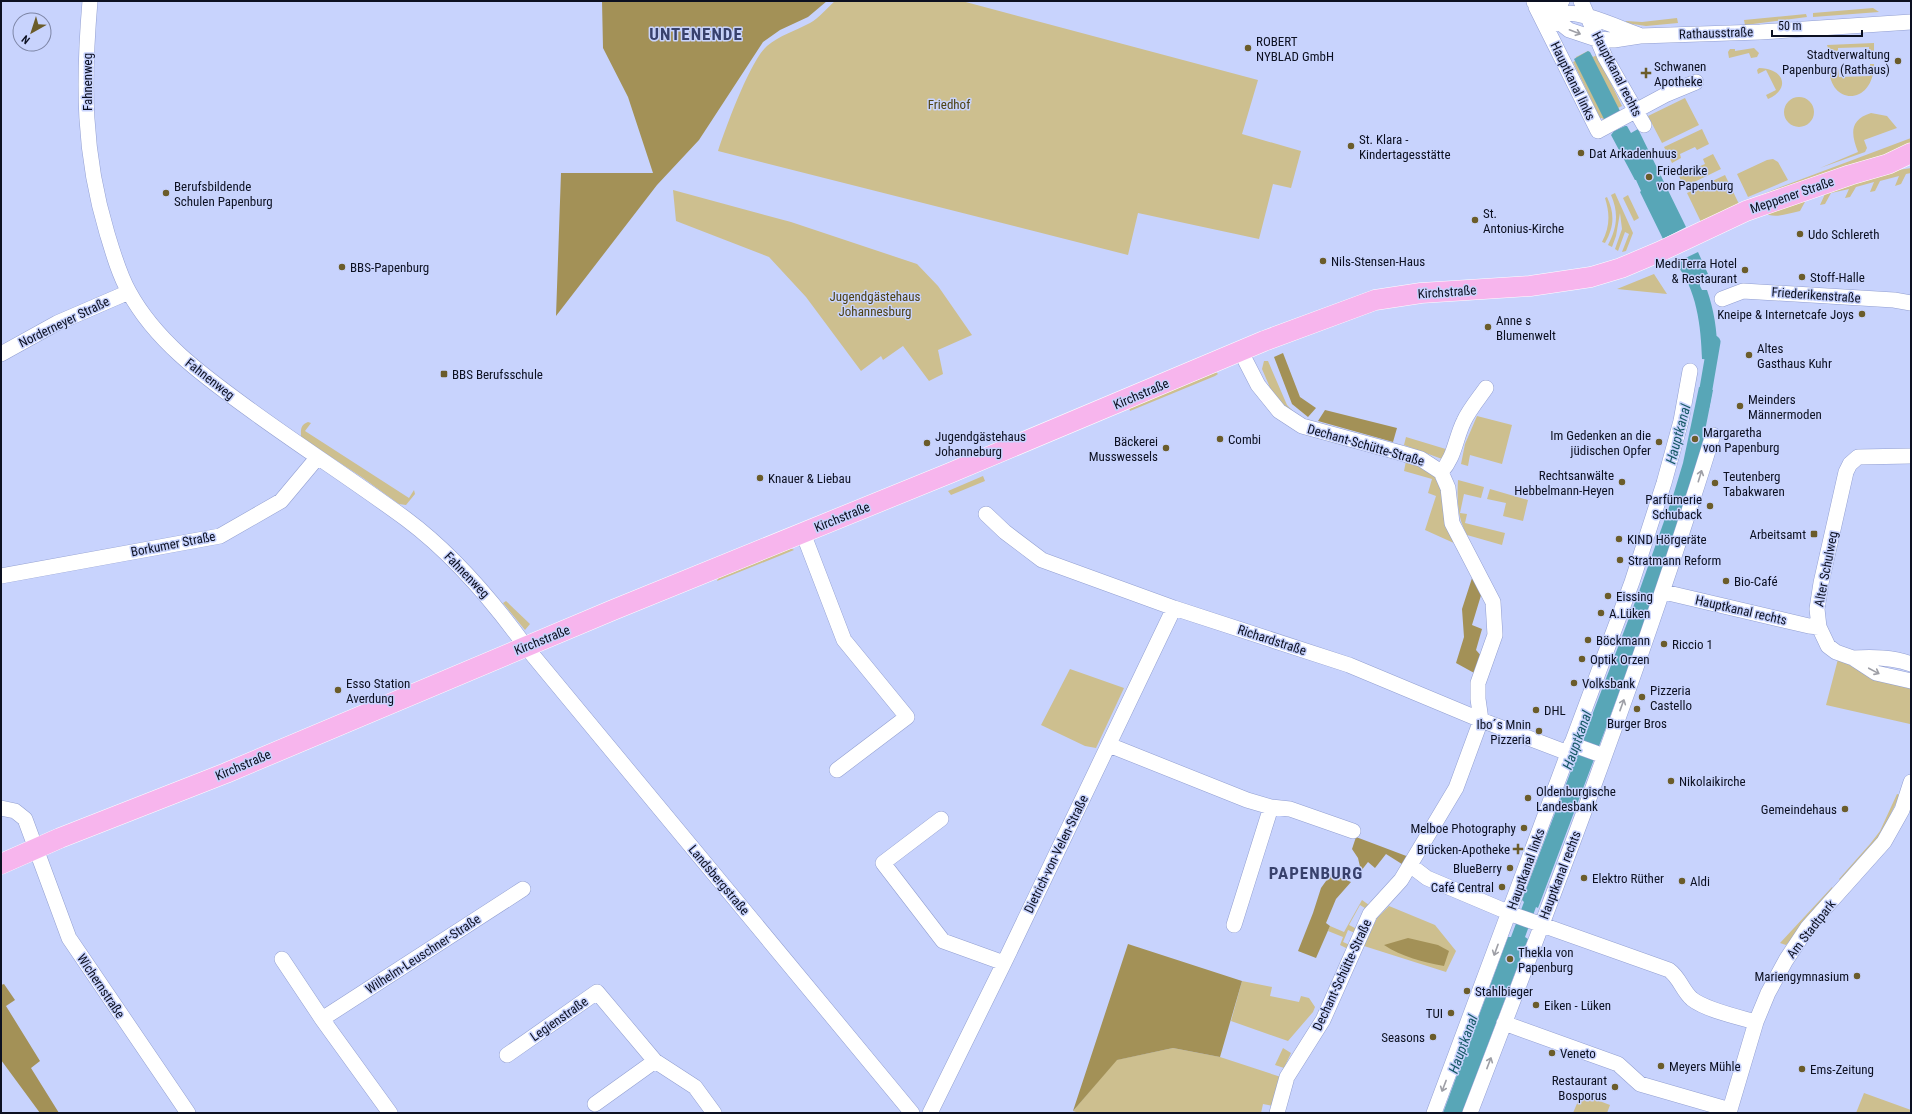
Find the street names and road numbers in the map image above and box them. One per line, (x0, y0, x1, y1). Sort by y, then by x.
street label: Rathausstraße (1679, 24, 1753, 42)
street label: Hauptkanal rechts (1589, 29, 1645, 119)
street label: Hauptkanal links (1548, 39, 1599, 123)
street label: Fahnenweg (80, 53, 95, 111)
street label: Meppener Straße (1748, 174, 1836, 216)
street label: Kirchstraße (1417, 282, 1477, 302)
street label: Friederikenstraße (1771, 284, 1861, 306)
street label: Norderneyer Straße (16, 294, 112, 350)
street label: Fahnenweg (182, 355, 238, 403)
street label: Kirchstraße (1111, 376, 1171, 412)
street label: Dechant-Schütte-Straße (1306, 421, 1426, 469)
street label: Kirchstraße (812, 499, 872, 535)
street label: Borkumer Straße (129, 528, 217, 560)
street label: Alter Schulweg (1811, 530, 1841, 608)
street label: Fahnenweg (441, 549, 493, 601)
street label: Hauptkanal rechts (1694, 592, 1788, 628)
street label: Kirchstraße (512, 622, 572, 658)
street label: Richardstraße (1236, 622, 1308, 658)
street label: Kirchstraße (213, 747, 273, 783)
street label: Dietrich-von-Velen-Straße (1021, 793, 1091, 915)
street label: Hauptkanal links (1504, 826, 1548, 912)
street label: Hauptkanal rechts (1536, 829, 1584, 921)
street label: Landsbergstraße (685, 842, 753, 918)
street label: Am Stadtpark (1784, 897, 1838, 961)
street label: Wilhelm-Leuschner-Straße (363, 911, 483, 997)
street label: Dechant-Schütte-Straße (1310, 917, 1374, 1033)
street label: Wichernstraße (74, 951, 128, 1021)
street label: Legienstraße (527, 994, 591, 1044)

